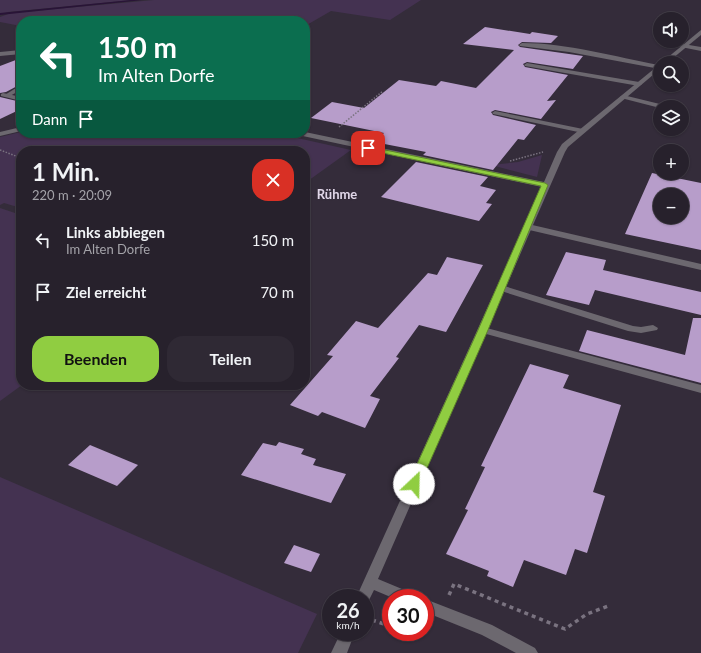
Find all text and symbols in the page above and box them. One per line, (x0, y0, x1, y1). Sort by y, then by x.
map controls (653, 12, 689, 224)
button: sound (653, 12, 689, 48)
text: 150 m (98, 30, 177, 64)
icon: left (32, 32, 84, 84)
button: search (653, 56, 689, 92)
text: Im Alten Dorfe (98, 64, 215, 86)
button: layers (653, 100, 689, 136)
icon: arrive (75, 108, 97, 130)
text: Dann (32, 110, 67, 128)
pin (351, 131, 385, 165)
icon: arrive (357, 137, 379, 159)
button: + (653, 144, 689, 180)
text: 1 Min. (32, 157, 100, 186)
button: close (252, 159, 294, 201)
district label: Rühme (317, 186, 357, 202)
text: 220 m · 20:09 (32, 187, 112, 203)
button: − (653, 188, 689, 224)
text: Links abbiegen (66, 223, 165, 241)
icon: left (32, 229, 54, 251)
text: 150 m (252, 231, 294, 249)
text: Im Alten Dorfe (66, 241, 150, 257)
icon: arrive (32, 281, 54, 303)
text: Ziel erreicht (66, 283, 146, 301)
text: 70 m (260, 283, 294, 301)
button: Beenden (32, 336, 159, 382)
button: Teilen (167, 336, 294, 382)
position arrow (393, 463, 435, 505)
speed limit sign: 30 (382, 589, 434, 641)
text: 26 (336, 598, 360, 622)
text: km/h (336, 619, 360, 631)

